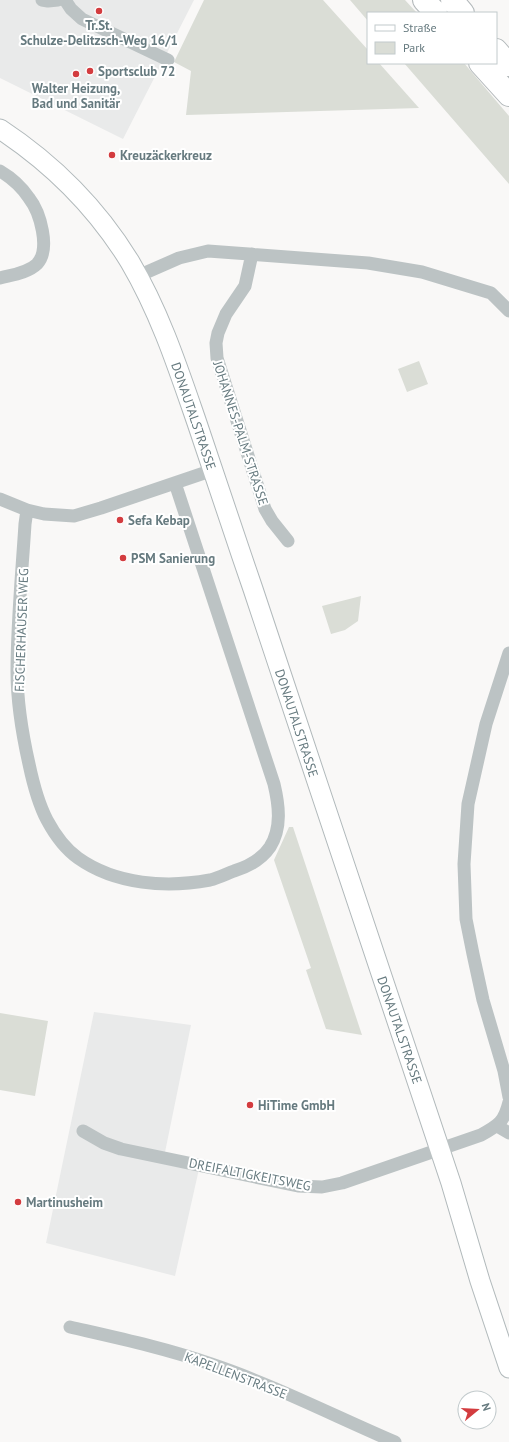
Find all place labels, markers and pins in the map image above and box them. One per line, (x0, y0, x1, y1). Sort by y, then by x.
marker: Tr.St. Schulze-Delitzsch-Weg 16/1 (94, 6, 104, 16)
place label: Tr.St. Schulze-Delitzsch-Weg 16/1 (20, 17, 178, 49)
place label: Sportsclub 72 (98, 63, 175, 80)
marker: Sportsclub 72 (85, 66, 95, 76)
marker: Walter Heizung, Bad und Sanitär (71, 69, 81, 79)
place label: Walter Heizung, Bad und Sanitär (32, 80, 121, 112)
place label: Kreuzäckerkreuz (120, 147, 212, 164)
marker: Kreuzäckerkreuz (107, 150, 117, 160)
place label: Sefa Kebap (128, 512, 190, 529)
marker: Sefa Kebap (115, 515, 125, 525)
place label: PSM Sanierung (131, 550, 215, 567)
marker: PSM Sanierung (118, 553, 128, 563)
place label: HiTime GmbH (258, 1097, 335, 1114)
marker: HiTime GmbH (245, 1100, 255, 1110)
place label: Martinusheim (26, 1194, 103, 1211)
marker: Martinusheim (13, 1197, 23, 1207)

